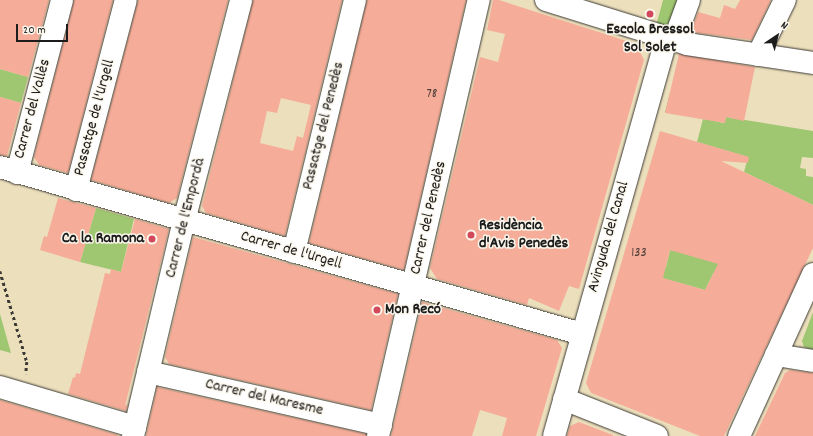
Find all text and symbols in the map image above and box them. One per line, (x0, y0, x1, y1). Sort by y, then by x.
marker: Escola Bressol Sol Solet (645, 9, 655, 19)
scale bar (18, 16, 70, 42)
north arrow (757, 16, 797, 56)
text: N (777, 18, 791, 34)
place label: Escola Bressol Sol Solet (606, 20, 694, 58)
text: 20 m (23, 22, 46, 39)
street label: Carrer del Vallès (10, 57, 56, 161)
street label: Passatge de l'Urgell (70, 58, 120, 178)
street label: Passatge del Penedès (299, 60, 349, 192)
house number: 78 (427, 86, 437, 102)
street label: Carrer de l'Empordà (162, 156, 210, 280)
street label: Carrer del Penedès (407, 159, 451, 277)
street label: Avinguda del Canal (584, 179, 634, 295)
place label: Residència d'Avis Penedès (479, 216, 568, 254)
street label: Carrer de l'Urgell (238, 227, 344, 275)
place label: Ca la Ramona (62, 229, 144, 249)
marker: Residència d'Avis Penedès (466, 230, 476, 240)
marker: Ca la Ramona (147, 234, 157, 244)
house number: 133 (631, 245, 647, 261)
place label: Mon Recó (385, 300, 441, 320)
marker: Mon Recó (372, 305, 382, 315)
street label: Carrer del Maresme (203, 375, 325, 421)

